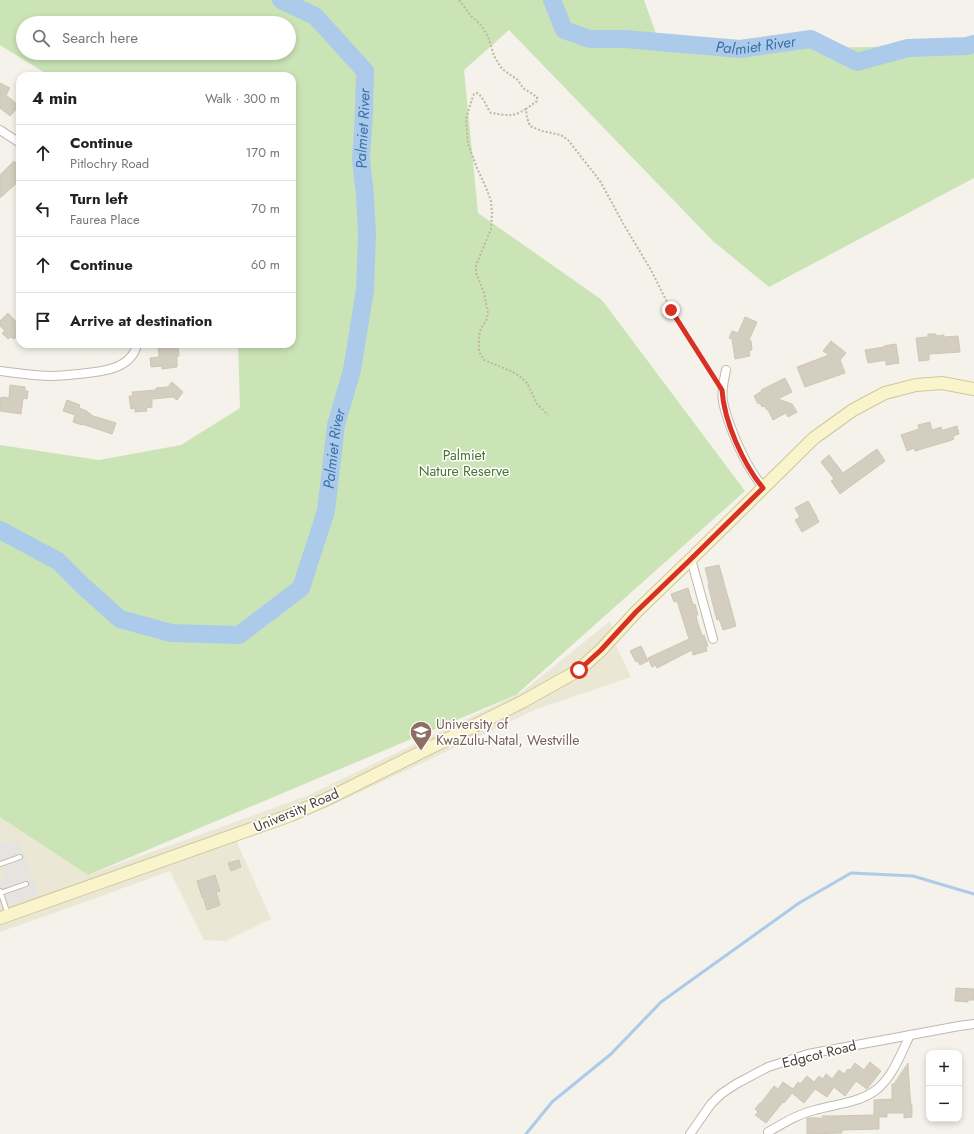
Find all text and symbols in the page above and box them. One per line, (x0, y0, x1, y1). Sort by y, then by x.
search box (16, 16, 296, 60)
icon: search (30, 27, 52, 49)
text: Search here (62, 27, 138, 49)
water label: Palmiet River (715, 30, 798, 61)
text: 4 min (32, 86, 77, 110)
water label: Palmiet River (350, 87, 376, 170)
text: Walk · 300 m (205, 89, 280, 108)
text: Continue (70, 132, 133, 154)
icon: ahead (32, 142, 54, 164)
text: 170 m (245, 143, 280, 162)
text: Pitlochry Road (70, 154, 149, 173)
text: Turn left (70, 188, 128, 210)
icon: left (32, 198, 54, 220)
text: 70 m (251, 199, 280, 218)
text: Faurea Place (70, 210, 140, 229)
icon: ahead (32, 254, 54, 276)
text: Continue (70, 254, 133, 276)
text: 60 m (251, 255, 280, 274)
route end (662, 301, 680, 319)
icon: arrive (32, 310, 54, 332)
text: Arrive at destination (70, 310, 212, 332)
water label: Palmiet River (318, 405, 351, 490)
park label: Palmiet Nature Reserve (419, 445, 509, 481)
route start (570, 661, 588, 679)
place label: University of KwaZulu-Natal, Westville (436, 714, 579, 750)
school or university icon: University of KwaZulu-Natal, Westville (408, 719, 434, 752)
street label: University Road (250, 783, 342, 837)
street label: Edgcot Road (780, 1035, 858, 1073)
map controls (926, 1050, 962, 1122)
button: + (926, 1050, 962, 1086)
button: − (926, 1086, 962, 1122)

